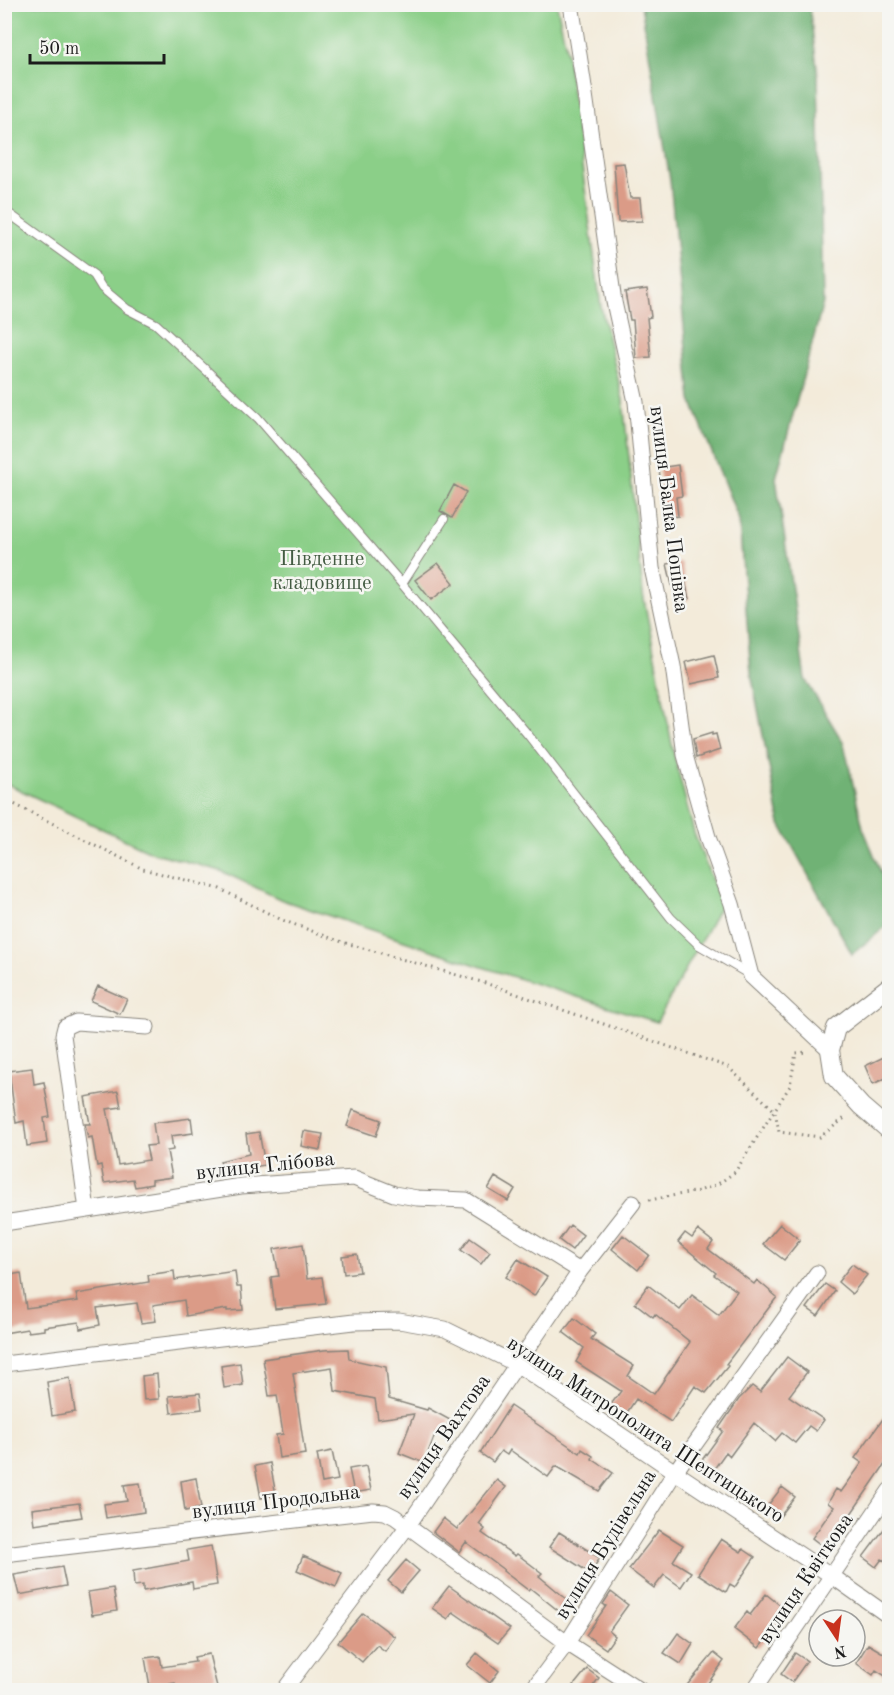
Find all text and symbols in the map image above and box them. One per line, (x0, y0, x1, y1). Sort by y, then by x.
scale bar (30, 27, 164, 65)
text: 50 m (39, 40, 79, 58)
street label: вулиця Балка Попівка (645, 405, 692, 614)
park label: Південне кладовище (272, 549, 372, 594)
street label: вулиця Глібова (195, 1149, 336, 1184)
street label: вулиця Митрополита Шептицького (503, 1333, 787, 1528)
street label: вулиця Вахтова (394, 1371, 495, 1503)
street label: вулиця Будівельна (552, 1466, 661, 1623)
street label: вулиця Продольна (191, 1482, 362, 1523)
street label: вулиця Квіткова (755, 1510, 858, 1648)
north arrow (807, 1608, 867, 1668)
text: N (831, 1641, 848, 1660)

